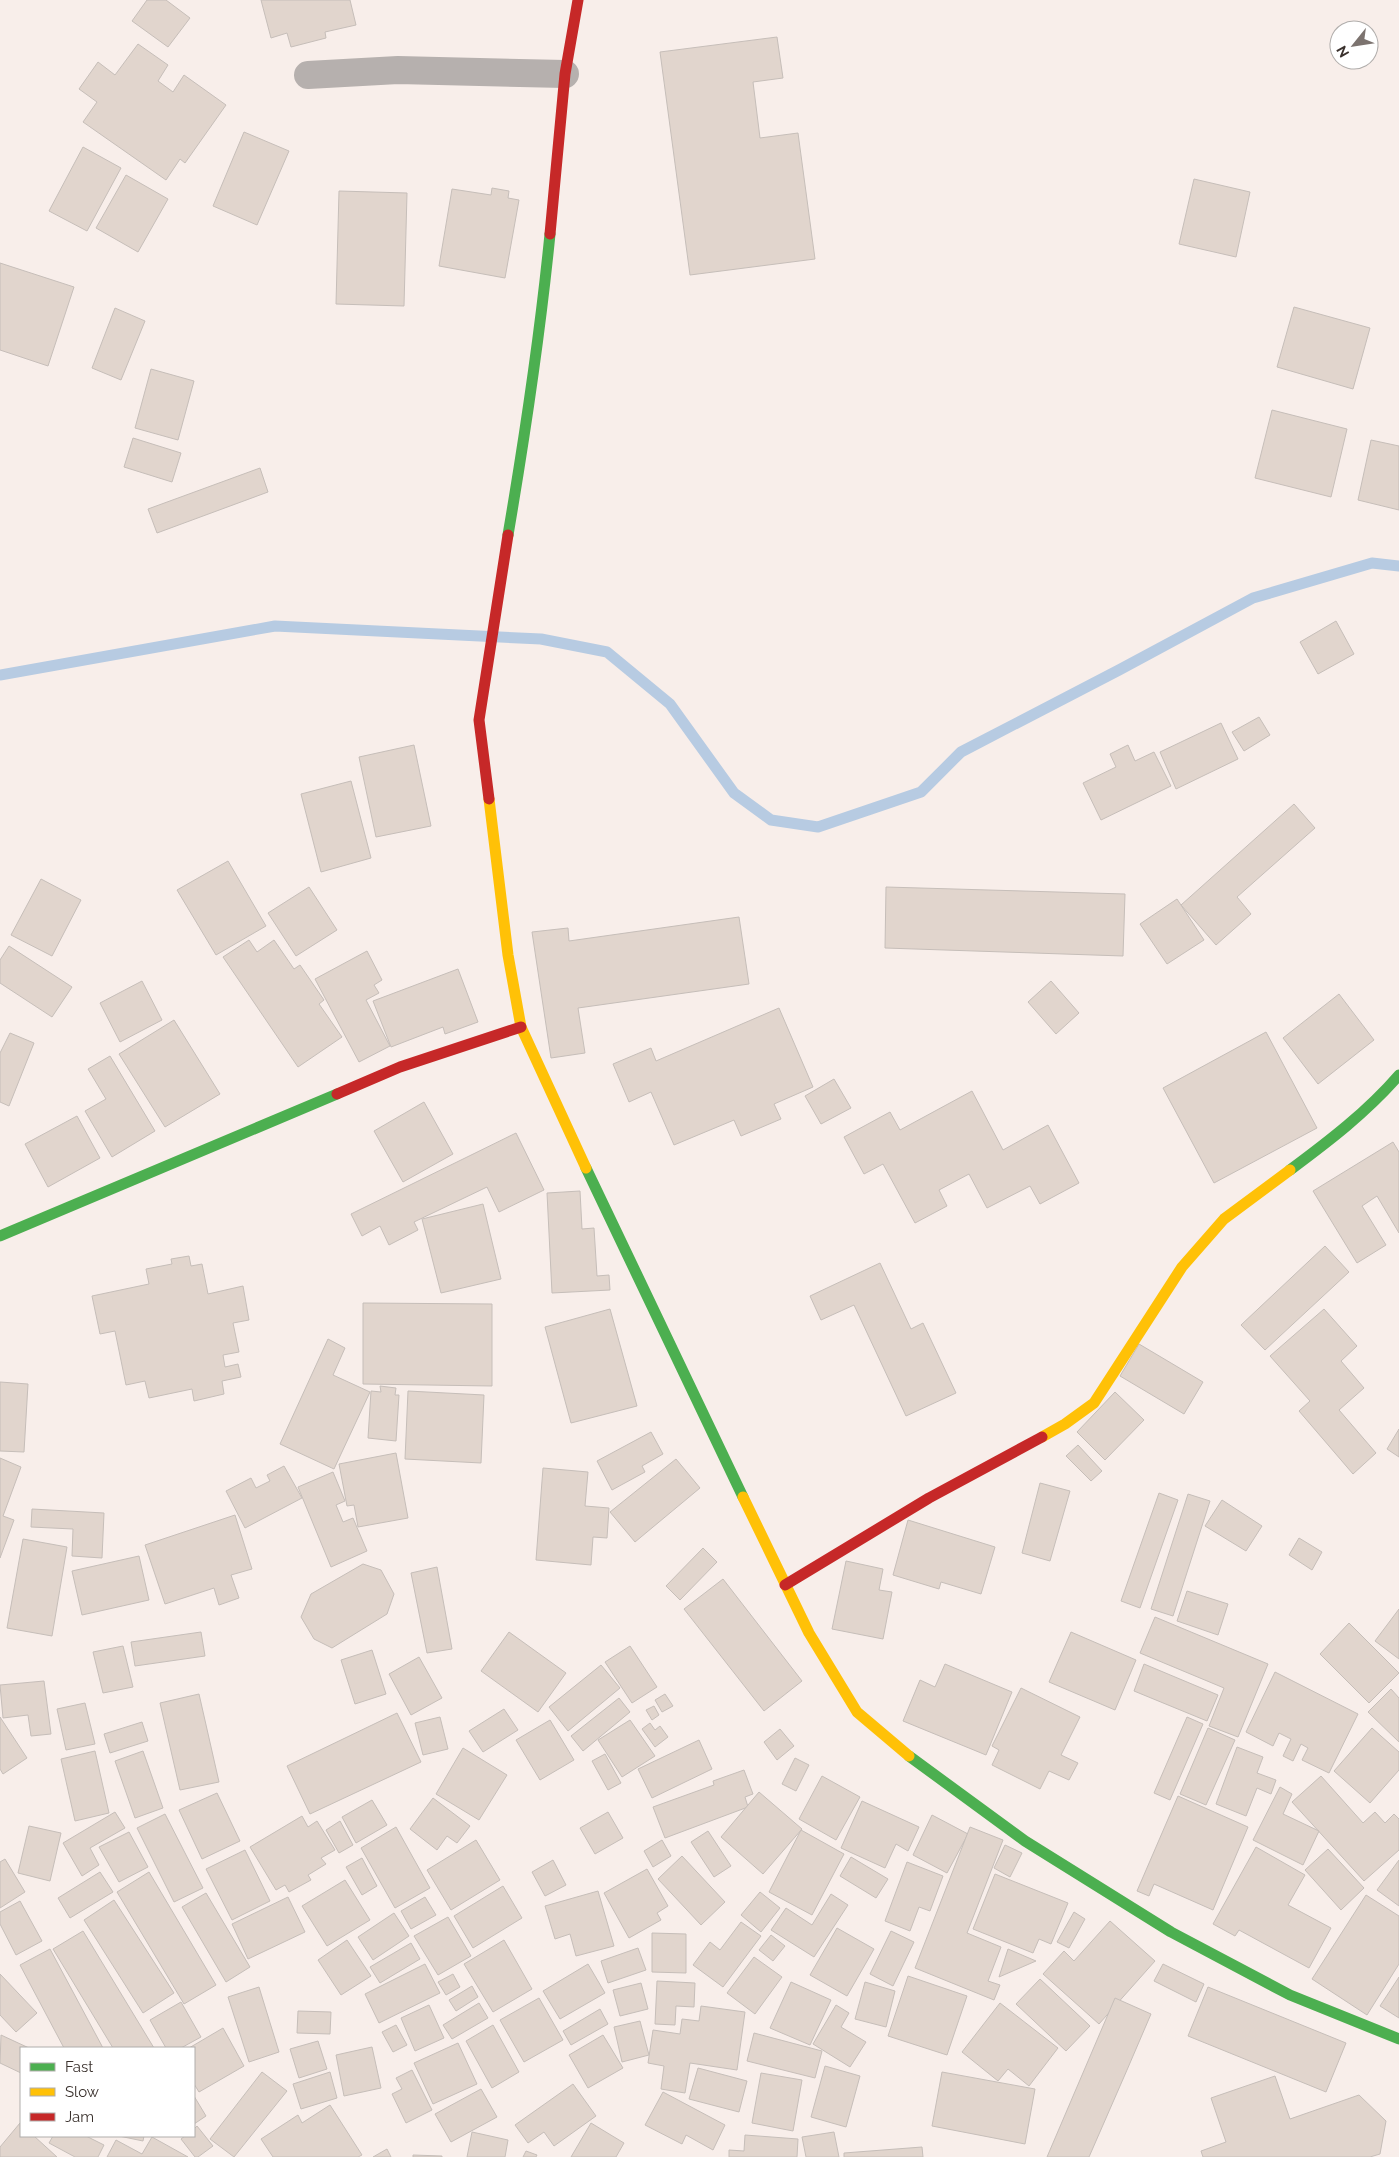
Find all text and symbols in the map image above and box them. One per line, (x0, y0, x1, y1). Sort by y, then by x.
north arrow (1329, 20, 1379, 70)
text: N (1333, 43, 1352, 60)
legend (20, 2047, 195, 2137)
text: Fast (65, 2058, 93, 2076)
text: Slow (65, 2083, 99, 2101)
text: Jam (65, 2108, 94, 2126)

